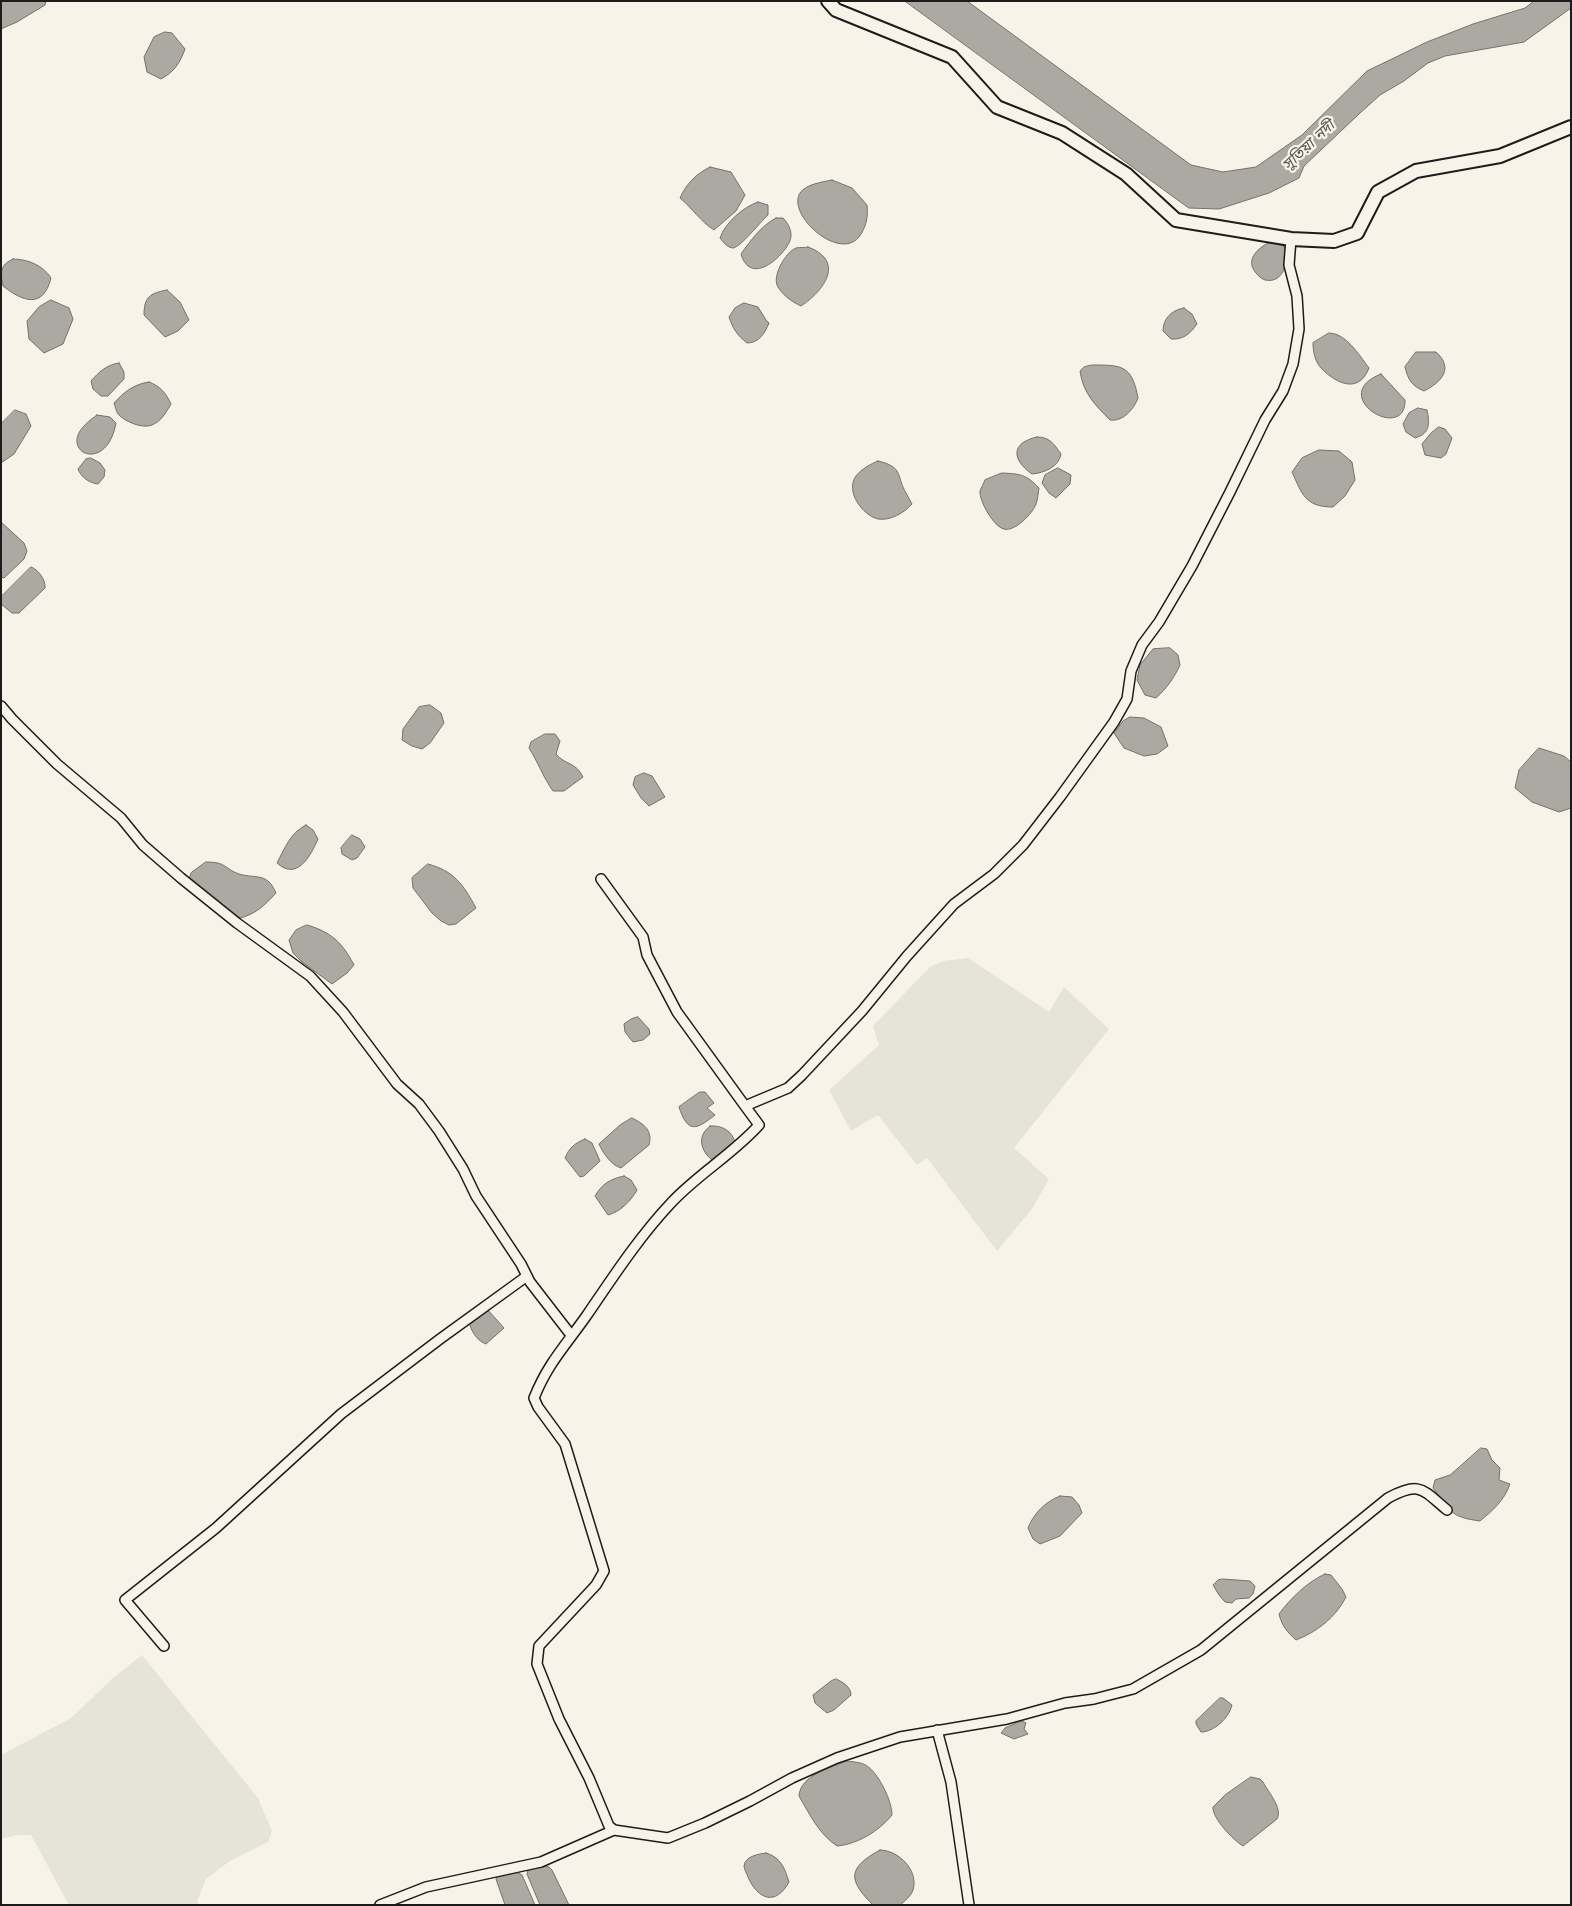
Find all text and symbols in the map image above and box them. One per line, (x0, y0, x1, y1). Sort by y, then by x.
water label: সুতিয়া নদী (1280, 118, 1340, 176)

